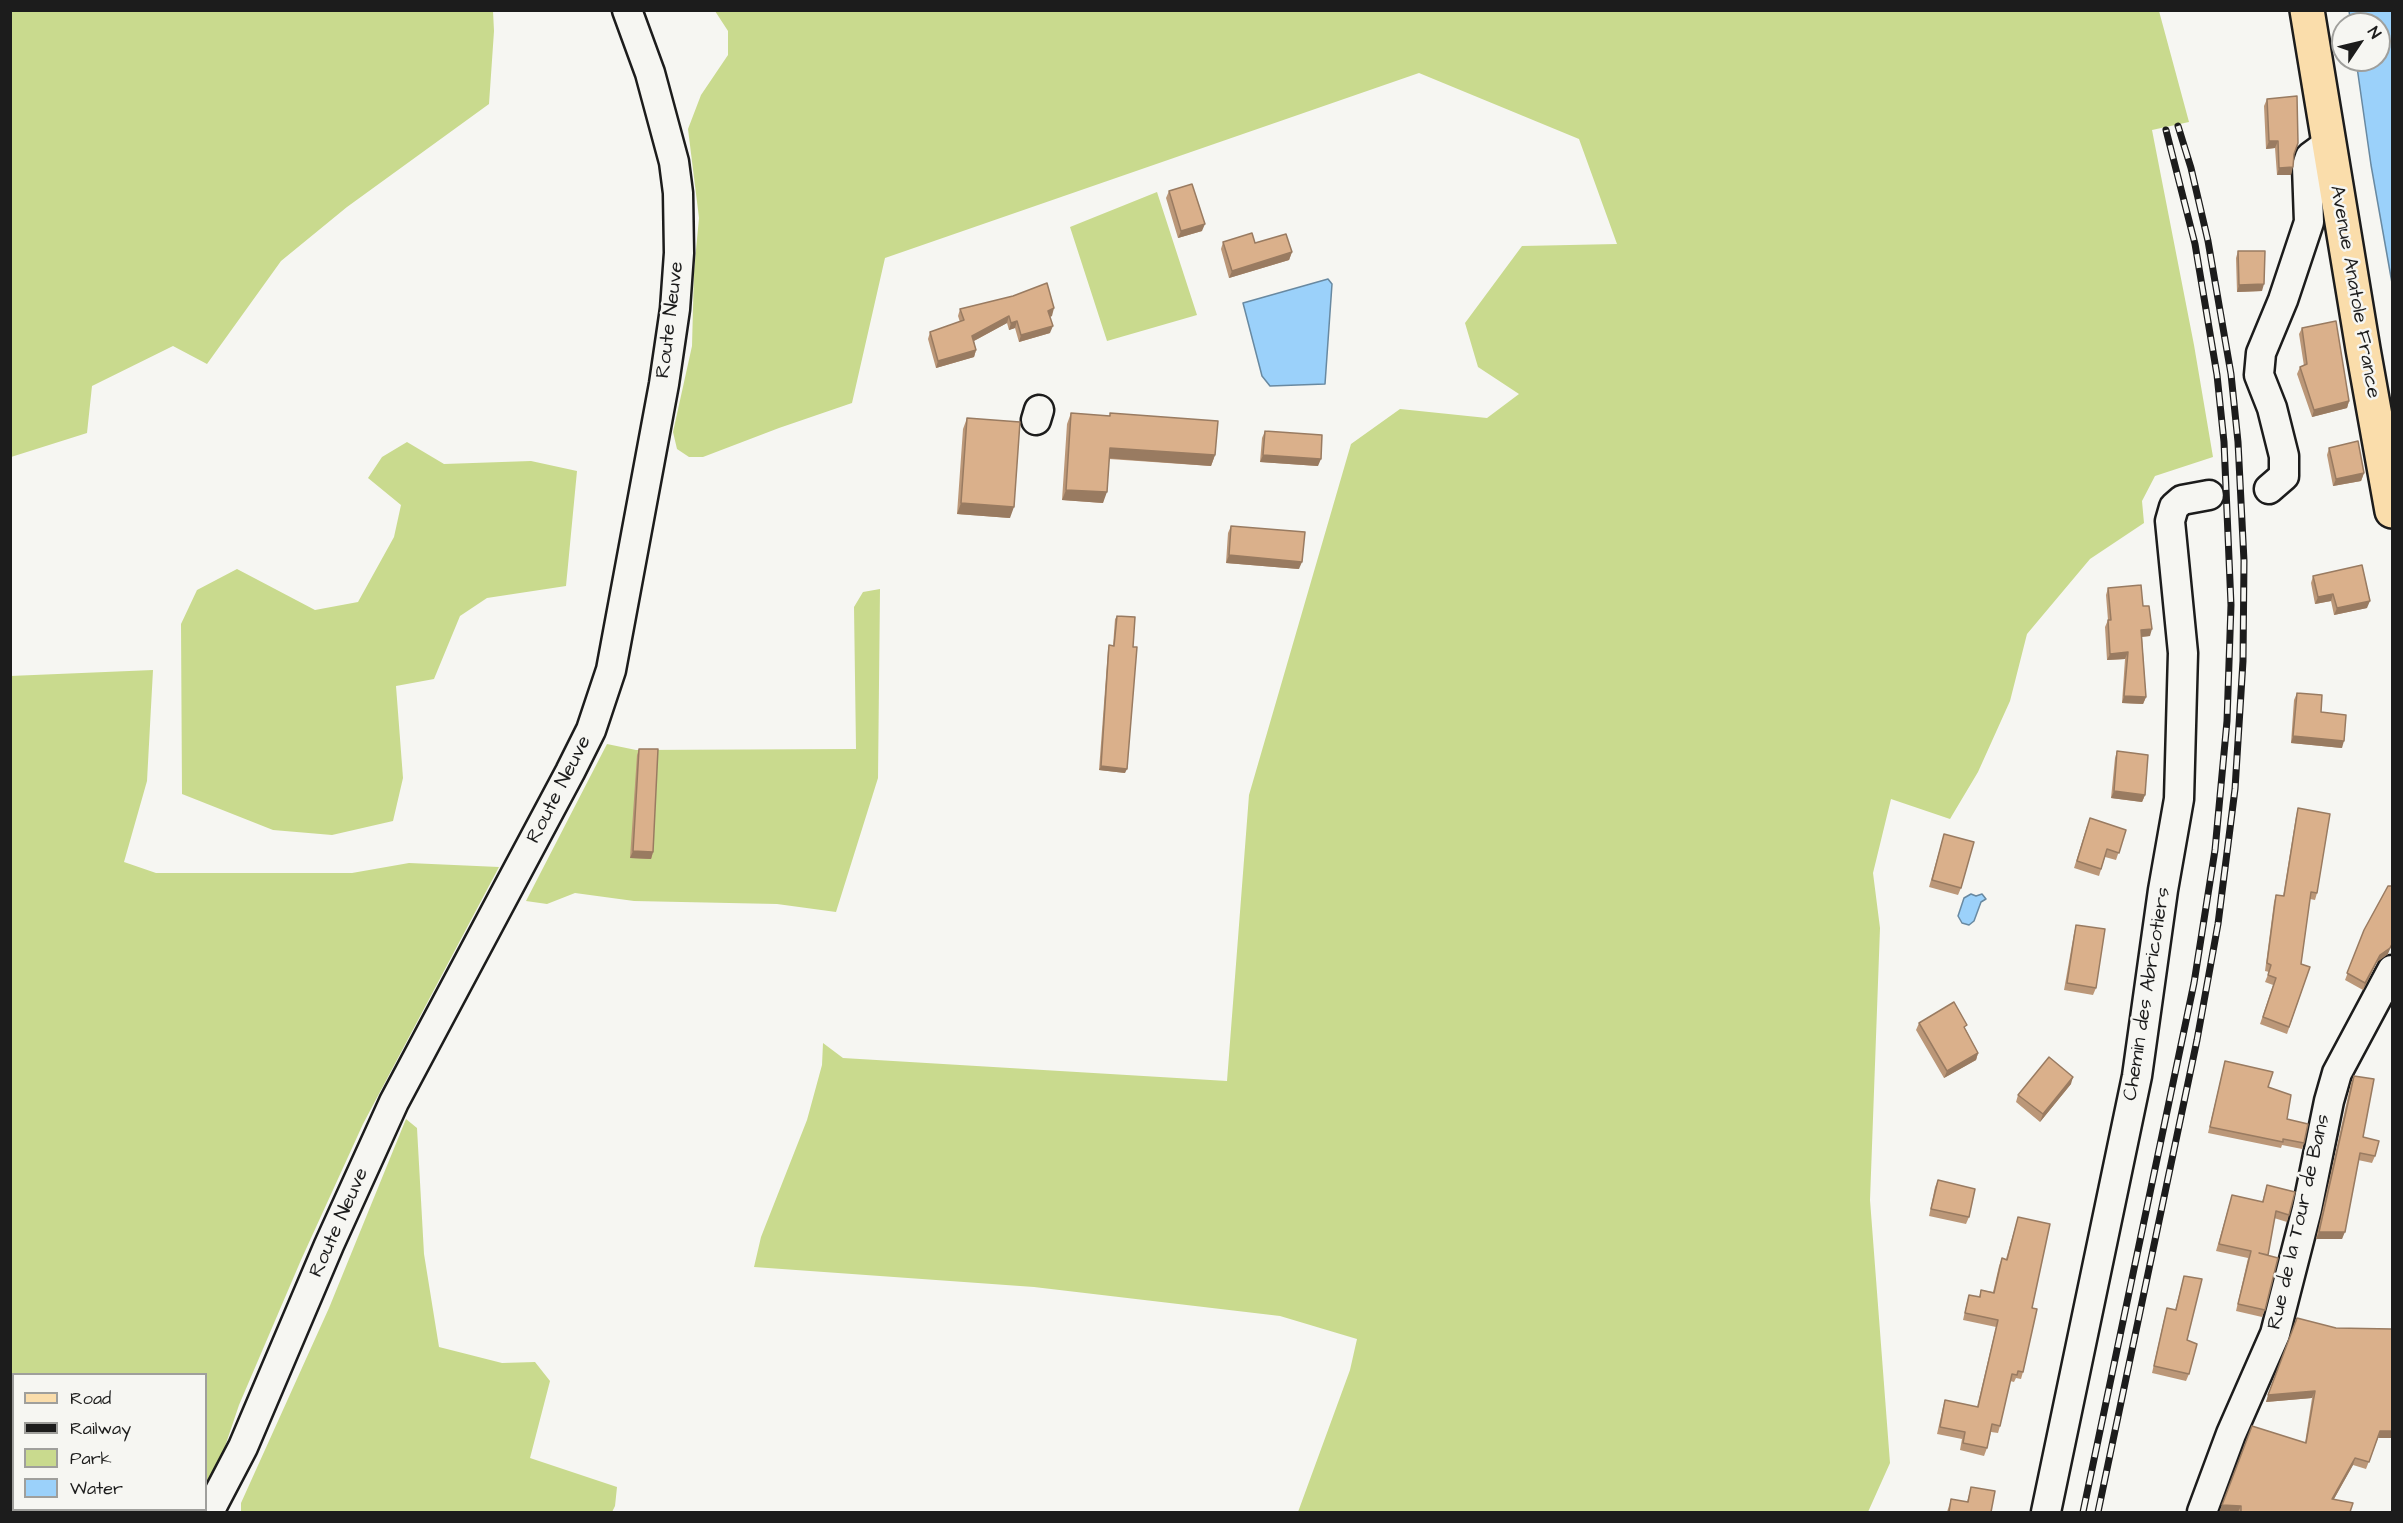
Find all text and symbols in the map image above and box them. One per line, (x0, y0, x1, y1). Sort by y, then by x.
north arrow (2331, 12, 2391, 72)
text: N (2362, 22, 2386, 43)
street label: Avenue Anatole France (2323, 184, 2385, 400)
street label: Route Neuve (652, 260, 690, 380)
street label: Route Neuve (523, 732, 597, 848)
street label: Chemin des Abricotiers (2119, 886, 2177, 1102)
street label: Rue de la Tour de Bans (2264, 1112, 2336, 1332)
street label: Route Neuve (305, 1165, 375, 1281)
legend (12, 1373, 207, 1511)
text: Road (70, 1386, 111, 1411)
text: Railway (70, 1416, 131, 1441)
text: Park (70, 1446, 112, 1471)
text: Water (70, 1476, 123, 1501)

